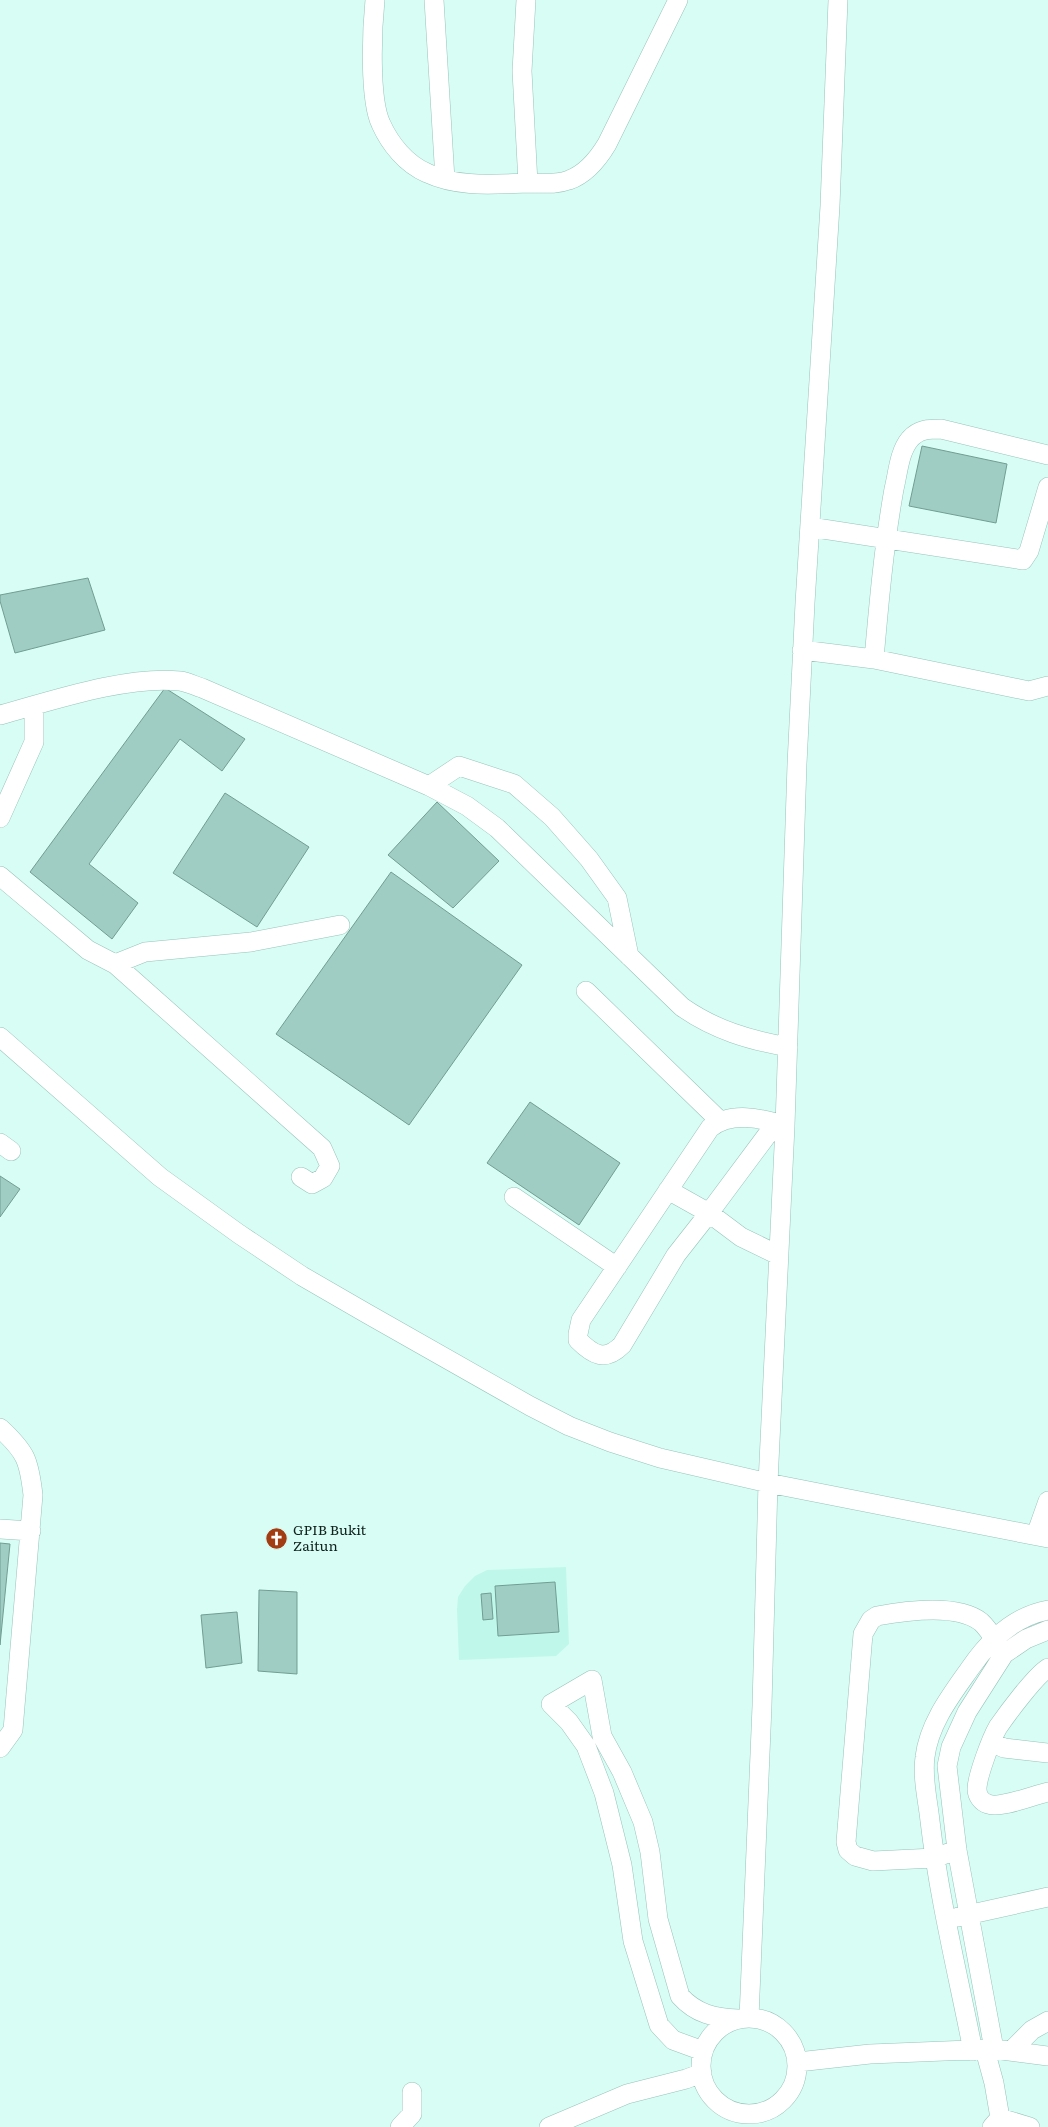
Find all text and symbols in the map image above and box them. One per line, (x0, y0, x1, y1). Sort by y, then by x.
place label: GPIB Bukit Zaitun (293, 1519, 367, 1555)
church icon: GPIB Bukit Zaitun (265, 1526, 289, 1550)

